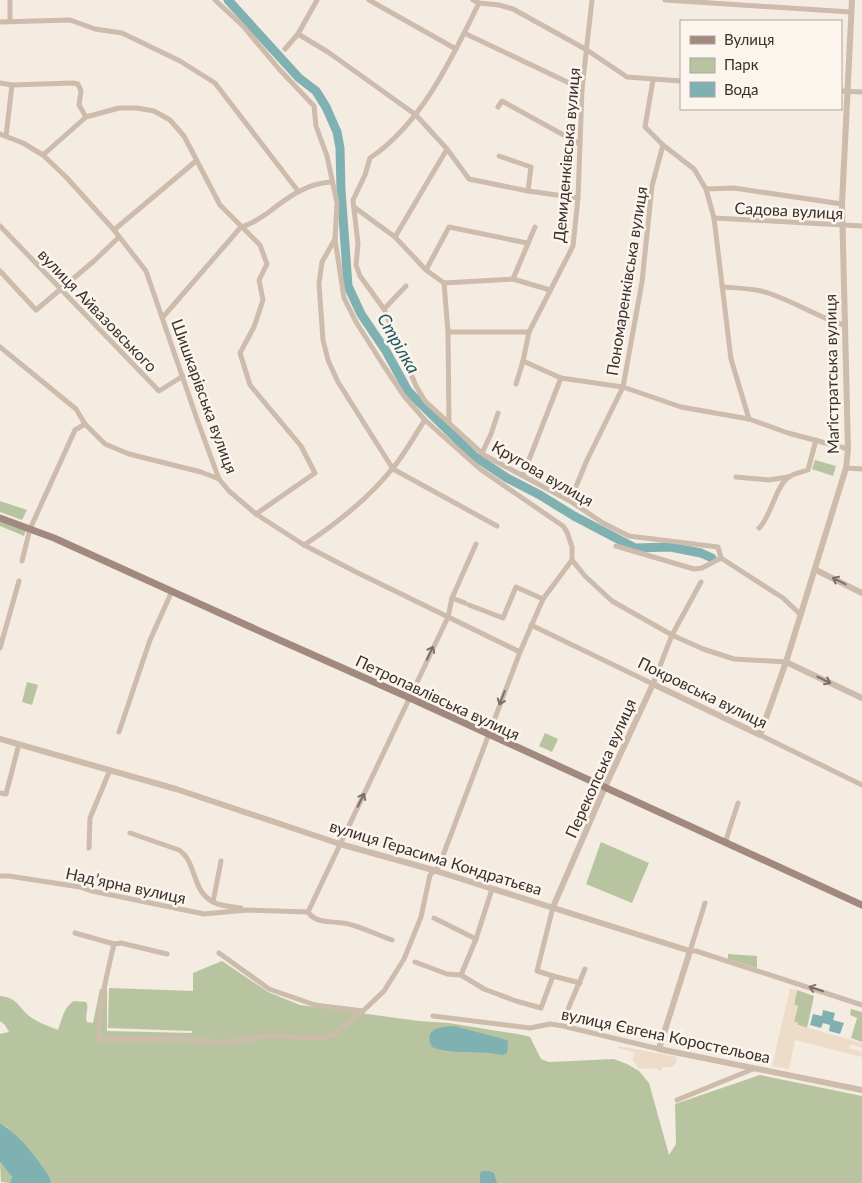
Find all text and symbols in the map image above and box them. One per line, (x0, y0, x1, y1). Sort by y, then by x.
legend (680, 20, 842, 110)
text: Вулиця (724, 30, 774, 48)
text: Парк (724, 55, 759, 73)
street label: Демиденківська вулиця (549, 67, 583, 243)
text: Вода (724, 80, 759, 98)
street label: Пономаренківська вулиця (602, 185, 650, 377)
street label: Садова вулиця (734, 198, 844, 222)
street label: вулиця Айвазовського (34, 245, 162, 375)
street label: Маґістратська вулиця (820, 294, 842, 454)
water label: Стрілка (373, 309, 425, 377)
street label: Шишкарівська вулиця (168, 316, 242, 476)
street label: Кругова вулиця (489, 436, 597, 510)
one-way arrow (832, 576, 847, 585)
one-way arrow (426, 646, 436, 661)
street label: Петропавлівська вулиця (353, 651, 523, 743)
street label: Покровська вулиця (635, 652, 771, 732)
one-way arrow (816, 676, 831, 685)
one-way arrow (497, 690, 507, 705)
street label: Перекопська вулиця (561, 695, 639, 841)
one-way arrow (356, 793, 366, 808)
street label: вулиця Герасима Кондратьєва (328, 816, 544, 898)
street label: Надʼярна вулиця (64, 863, 188, 907)
one-way arrow (808, 984, 824, 993)
street label: вулиця Євгена Коростельова (560, 1004, 772, 1066)

